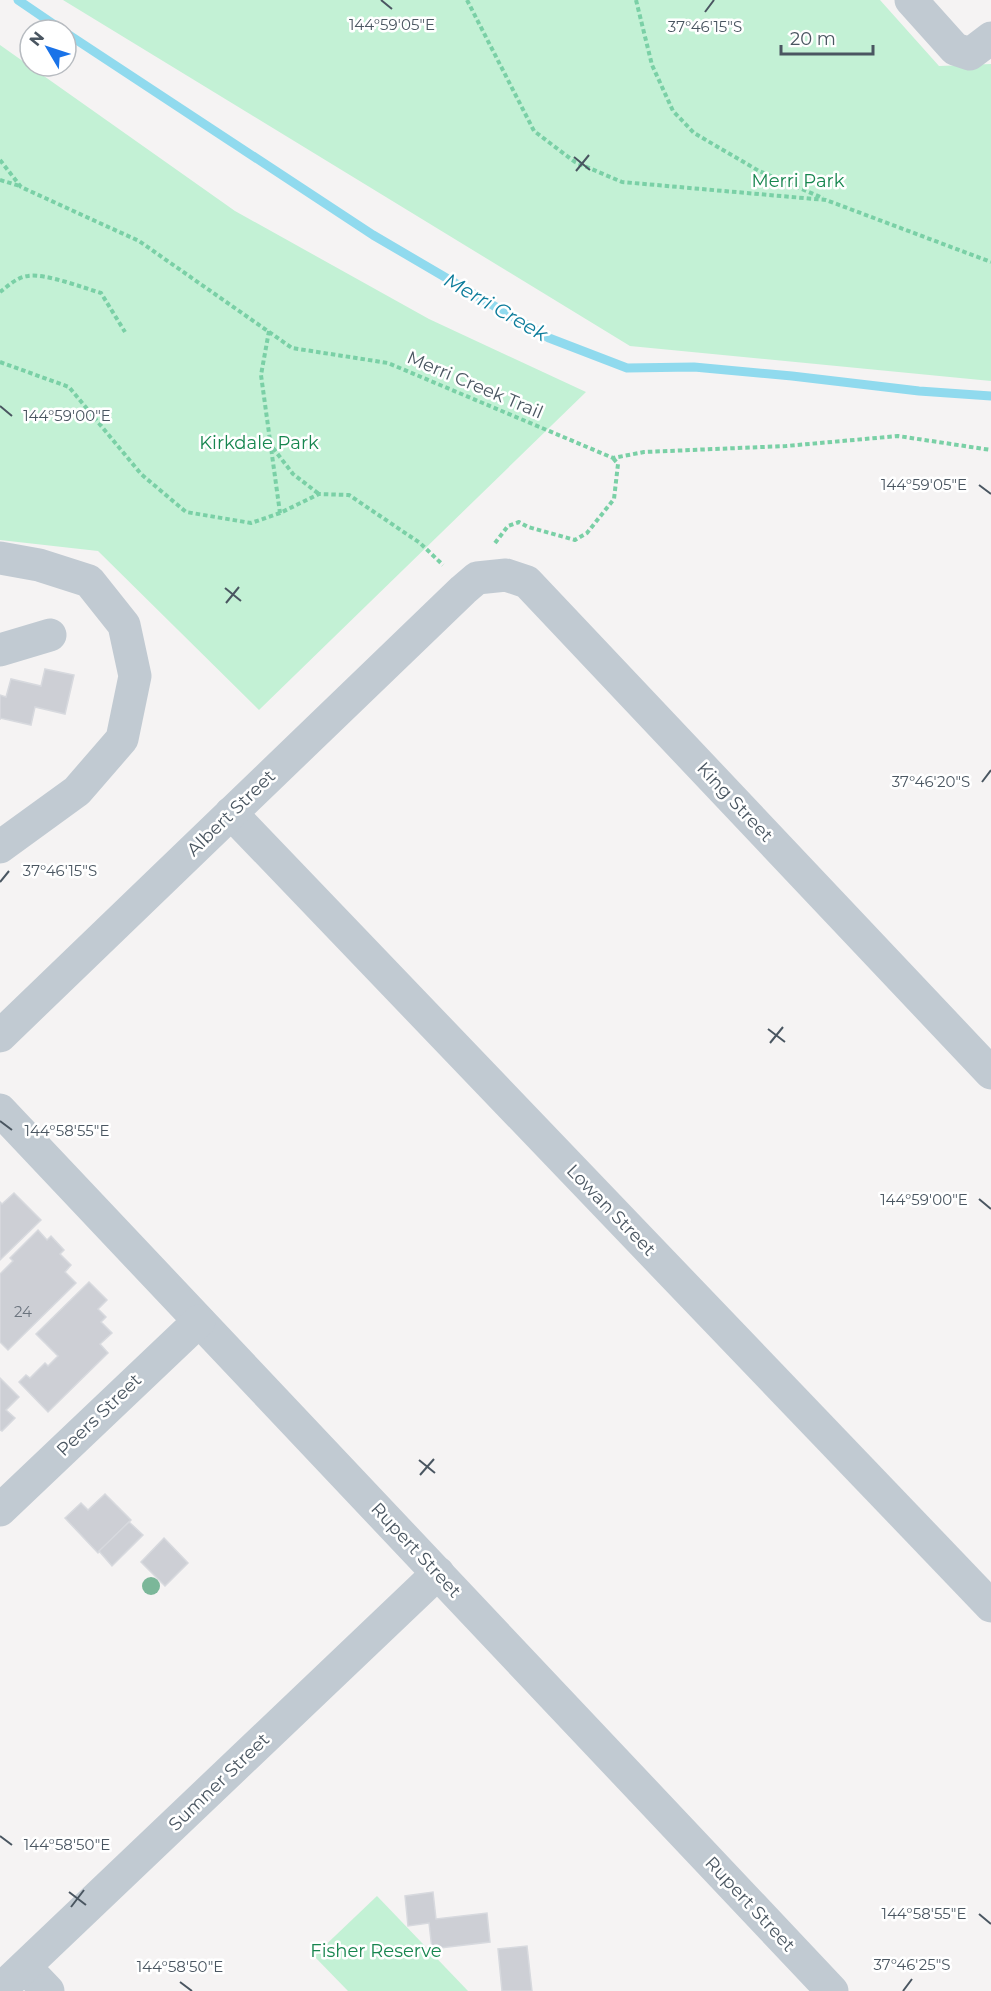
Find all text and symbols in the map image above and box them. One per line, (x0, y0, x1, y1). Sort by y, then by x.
text: 144°59'05"E (349, 15, 435, 34)
text: 37°46'15"S (668, 17, 742, 36)
north arrow (18, 18, 78, 78)
scale bar (781, 18, 872, 56)
text: N (25, 28, 48, 50)
text: 20 m (790, 28, 836, 50)
park label: Merri Park (752, 170, 845, 192)
water label: Merri Creek (440, 268, 553, 347)
street label: Merri Creek Trail (404, 346, 546, 424)
text: 144°59'00"E (23, 406, 111, 425)
park label: Kirkdale Park (199, 432, 319, 454)
text: 144°59'05"E (881, 475, 967, 494)
street label: King Street (692, 757, 778, 847)
street label: Albert Street (182, 765, 280, 861)
text: 37°46'20"S (892, 772, 970, 791)
text: 37°46'15"S (23, 861, 97, 880)
text: 144°58'55"E (25, 1121, 109, 1140)
street label: Lowan Street (562, 1160, 660, 1260)
text: 144°59'00"E (880, 1190, 968, 1209)
house number: 24 (14, 1302, 32, 1321)
street label: Peers Street (52, 1369, 146, 1461)
street label: Rupert Street (366, 1498, 466, 1602)
street label: Sumner Street (164, 1728, 274, 1836)
text: 144°58'50"E (24, 1835, 110, 1854)
street label: Rupert Street (700, 1852, 800, 1956)
text: 144°58'55"E (882, 1904, 966, 1923)
park label: Fisher Reserve (310, 1940, 442, 1962)
text: 37°46'25"S (873, 1955, 951, 1974)
text: 144°58'50"E (137, 1957, 223, 1976)

